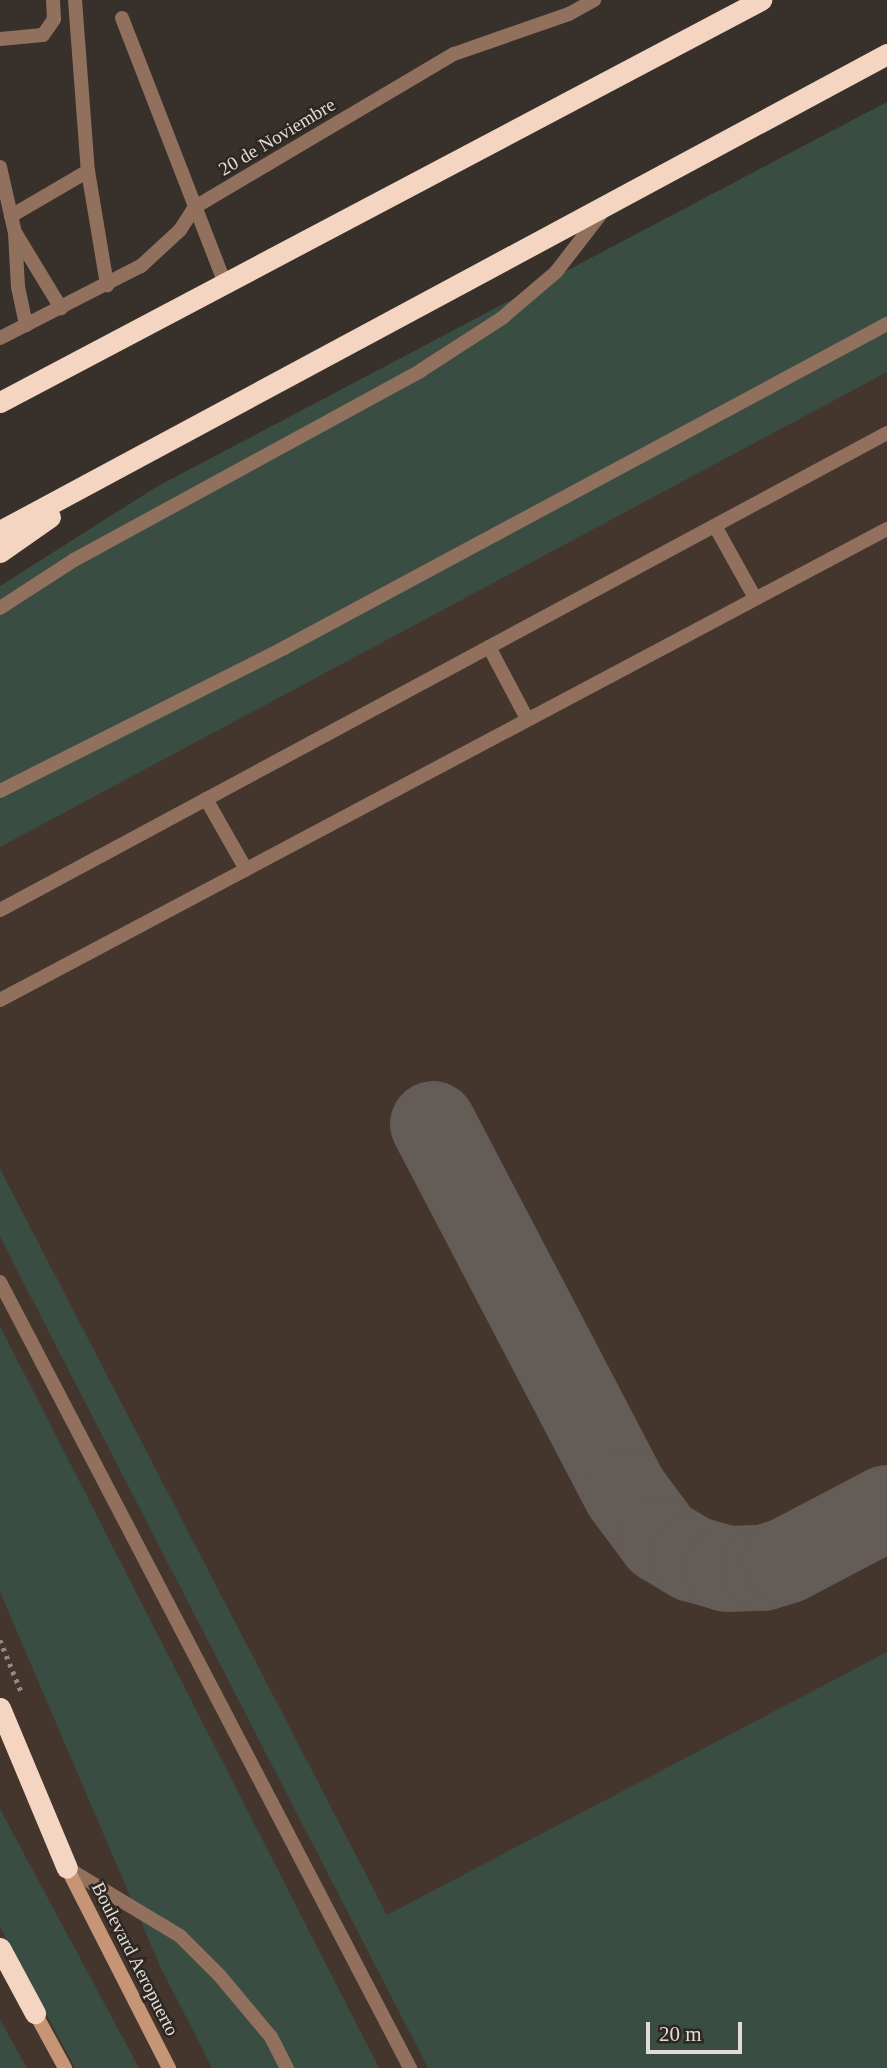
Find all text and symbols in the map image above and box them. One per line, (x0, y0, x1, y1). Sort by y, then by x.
street label: 20 de Noviembre (215, 93, 339, 181)
street label: Boulevard Aeropuerto (86, 1878, 184, 2040)
scale bar (649, 2008, 745, 2052)
text: 20 m (659, 2022, 702, 2046)

